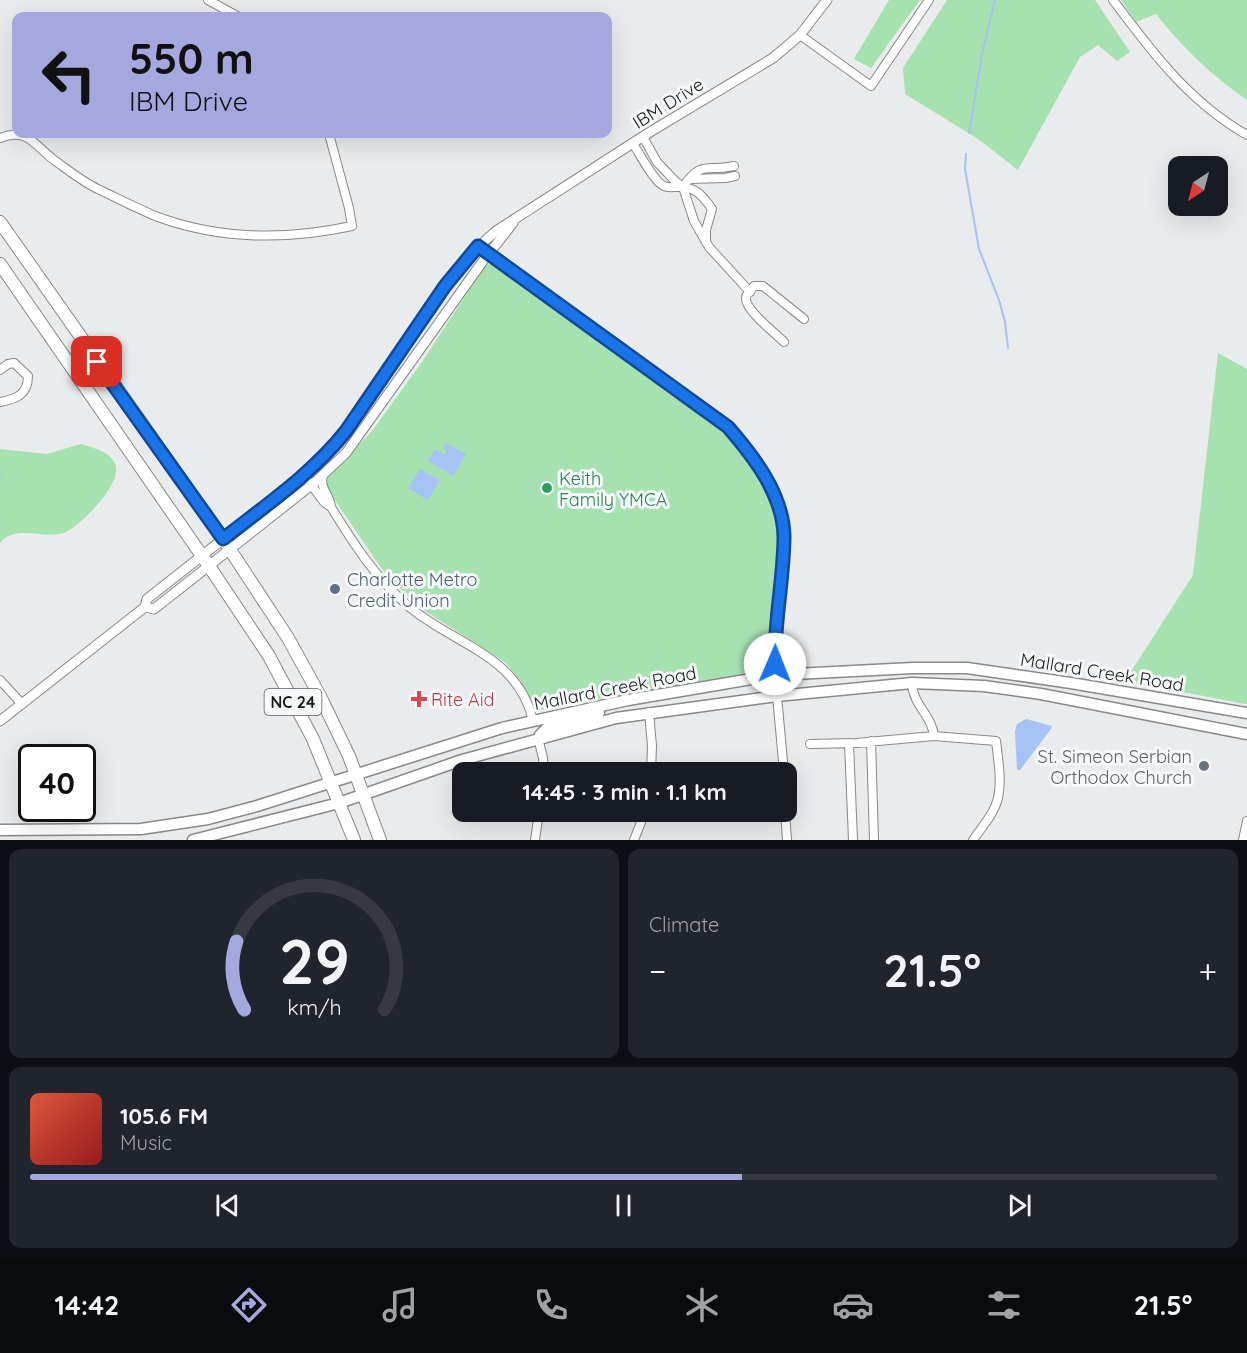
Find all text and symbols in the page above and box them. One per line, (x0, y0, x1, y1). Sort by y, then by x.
text: 550 m (129, 32, 254, 85)
icon: left (30, 36, 108, 114)
street label: IBM Drive (628, 72, 708, 134)
text: IBM Drive (129, 84, 248, 118)
north arrow (1168, 156, 1228, 216)
map controls (1168, 156, 1228, 216)
pin (71, 336, 122, 387)
icon: arrive (80, 345, 113, 378)
place label: Keith Family YMCA (559, 467, 668, 511)
marker: Keith Family YMCA (540, 481, 554, 495)
place label: Charlotte Metro Credit Union (347, 568, 477, 612)
marker: Charlotte Metro Credit Union (328, 582, 342, 596)
position arrow (743, 632, 807, 696)
street label: Mallard Creek Road (1019, 648, 1185, 696)
street label: Mallard Creek Road (532, 661, 698, 715)
place label: Rite Aid (431, 688, 494, 711)
road number: NC 24 (264, 689, 322, 715)
marker: Rite Aid (412, 692, 426, 706)
speed limit sign: 40 (18, 744, 96, 822)
place label: St. Simeon Serbian Orthodox Church (1038, 745, 1192, 789)
marker: St. Simeon Serbian Orthodox Church (1197, 759, 1211, 773)
text: 14:45 · 3 min · 1.1 km (522, 778, 727, 806)
text: Climate (649, 912, 719, 937)
text: 29 (279, 922, 349, 1000)
text: 21.5° (883, 942, 981, 998)
text: − (649, 950, 666, 991)
text: + (1198, 950, 1217, 991)
text: km/h (287, 995, 341, 1021)
text: 105.6 FM (120, 1102, 208, 1130)
text: Music (120, 1130, 172, 1155)
icon: previous (211, 1189, 244, 1222)
icon: pause (607, 1189, 640, 1222)
icon: next (1003, 1189, 1036, 1222)
icon: directions (228, 1284, 270, 1326)
icon: music (379, 1284, 421, 1326)
icon: phone (530, 1284, 572, 1326)
icon: climate (681, 1284, 723, 1326)
icon: car (832, 1284, 874, 1326)
icon: filters (983, 1284, 1025, 1326)
text: 14:42 (54, 1288, 119, 1322)
text: 21.5° (1134, 1288, 1192, 1322)

